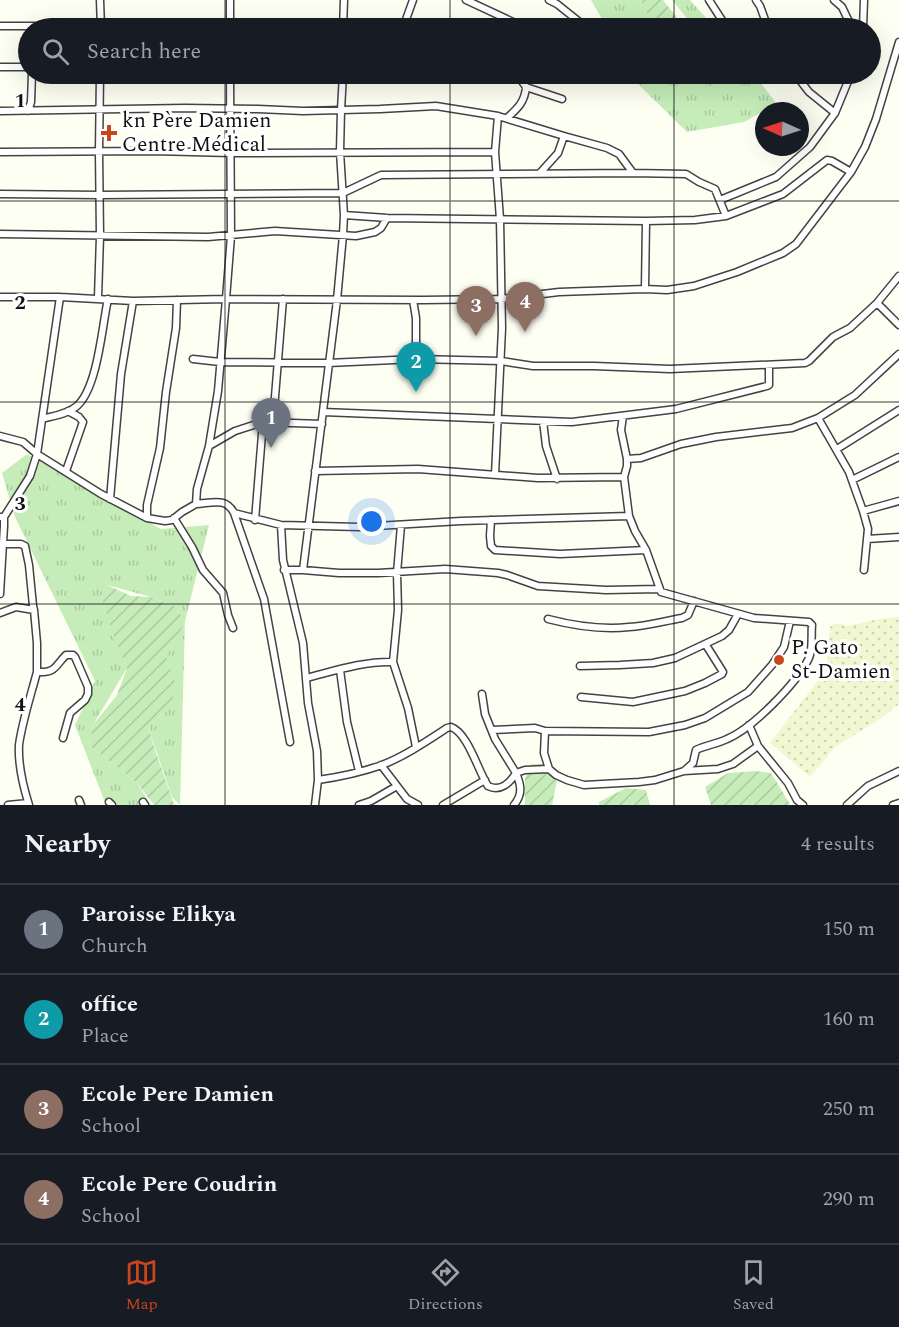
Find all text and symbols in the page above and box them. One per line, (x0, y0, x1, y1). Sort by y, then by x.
search box (18, 18, 881, 84)
icon: search (39, 35, 72, 68)
text: Search here (87, 35, 201, 68)
text: 1 (14, 86, 26, 116)
north arrow (755, 102, 809, 156)
place label: kn Père Damien Centre Médical (122, 105, 272, 161)
marker: kn Père Damien Centre Médical (100, 124, 118, 142)
pin: 4 (506, 282, 544, 332)
pin: 3 (456, 286, 496, 336)
text: 2 (14, 288, 26, 318)
pin: 2 (396, 342, 436, 392)
pin: 1 (252, 398, 290, 448)
text: 3 (14, 489, 26, 519)
your location (357, 507, 386, 536)
place label: P. Gato St-Damien (791, 632, 891, 688)
marker: P. Gato St-Damien (772, 653, 786, 667)
text: 4 (14, 690, 26, 720)
text: Nearby (24, 824, 110, 864)
text: 4 results (801, 829, 875, 859)
text: Paroisse Elikya (81, 898, 236, 931)
text: 1 (38, 914, 49, 944)
text: 150 m (823, 914, 875, 944)
text: Church (81, 931, 148, 961)
text: office (81, 988, 138, 1021)
text: 2 (38, 1004, 49, 1034)
text: 160 m (823, 1004, 875, 1034)
text: Place (81, 1021, 129, 1051)
text: Ecole Pere Damien (81, 1078, 274, 1111)
text: 3 (38, 1094, 49, 1124)
text: 250 m (823, 1094, 875, 1124)
text: School (81, 1111, 141, 1141)
text: Ecole Pere Coudrin (81, 1168, 277, 1201)
text: 4 (38, 1184, 49, 1214)
text: 290 m (823, 1184, 875, 1214)
text: School (81, 1201, 141, 1231)
tab: Map (125, 1256, 158, 1316)
tab: Directions (408, 1256, 483, 1316)
tab: Saved (733, 1256, 774, 1316)

